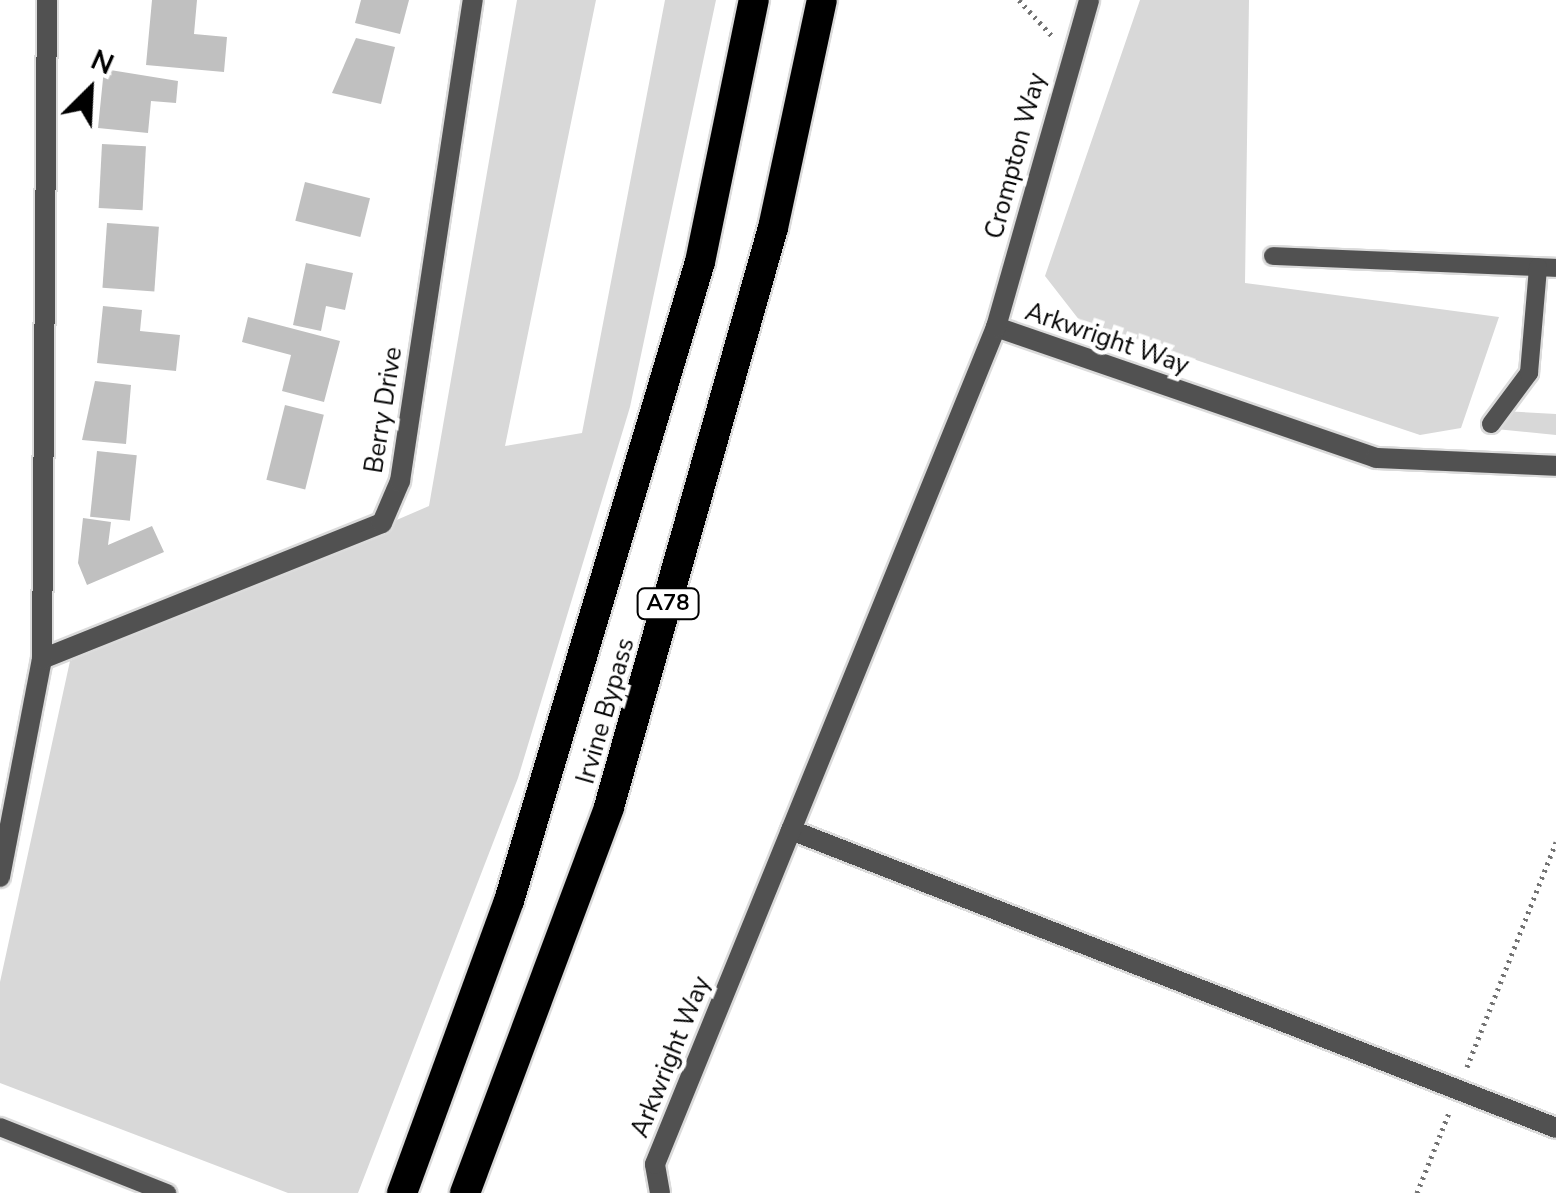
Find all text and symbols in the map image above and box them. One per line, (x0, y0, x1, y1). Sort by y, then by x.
north arrow (40, 40, 140, 140)
text: N (85, 41, 119, 84)
street label: Crompton Way (979, 70, 1053, 242)
street label: Arkwright Way (1021, 297, 1193, 381)
street label: Berry Drive (359, 345, 409, 475)
road number: A78 (636, 587, 700, 621)
street label: Irvine Bypass (571, 635, 641, 787)
street label: Arkwright Way (625, 972, 717, 1142)

